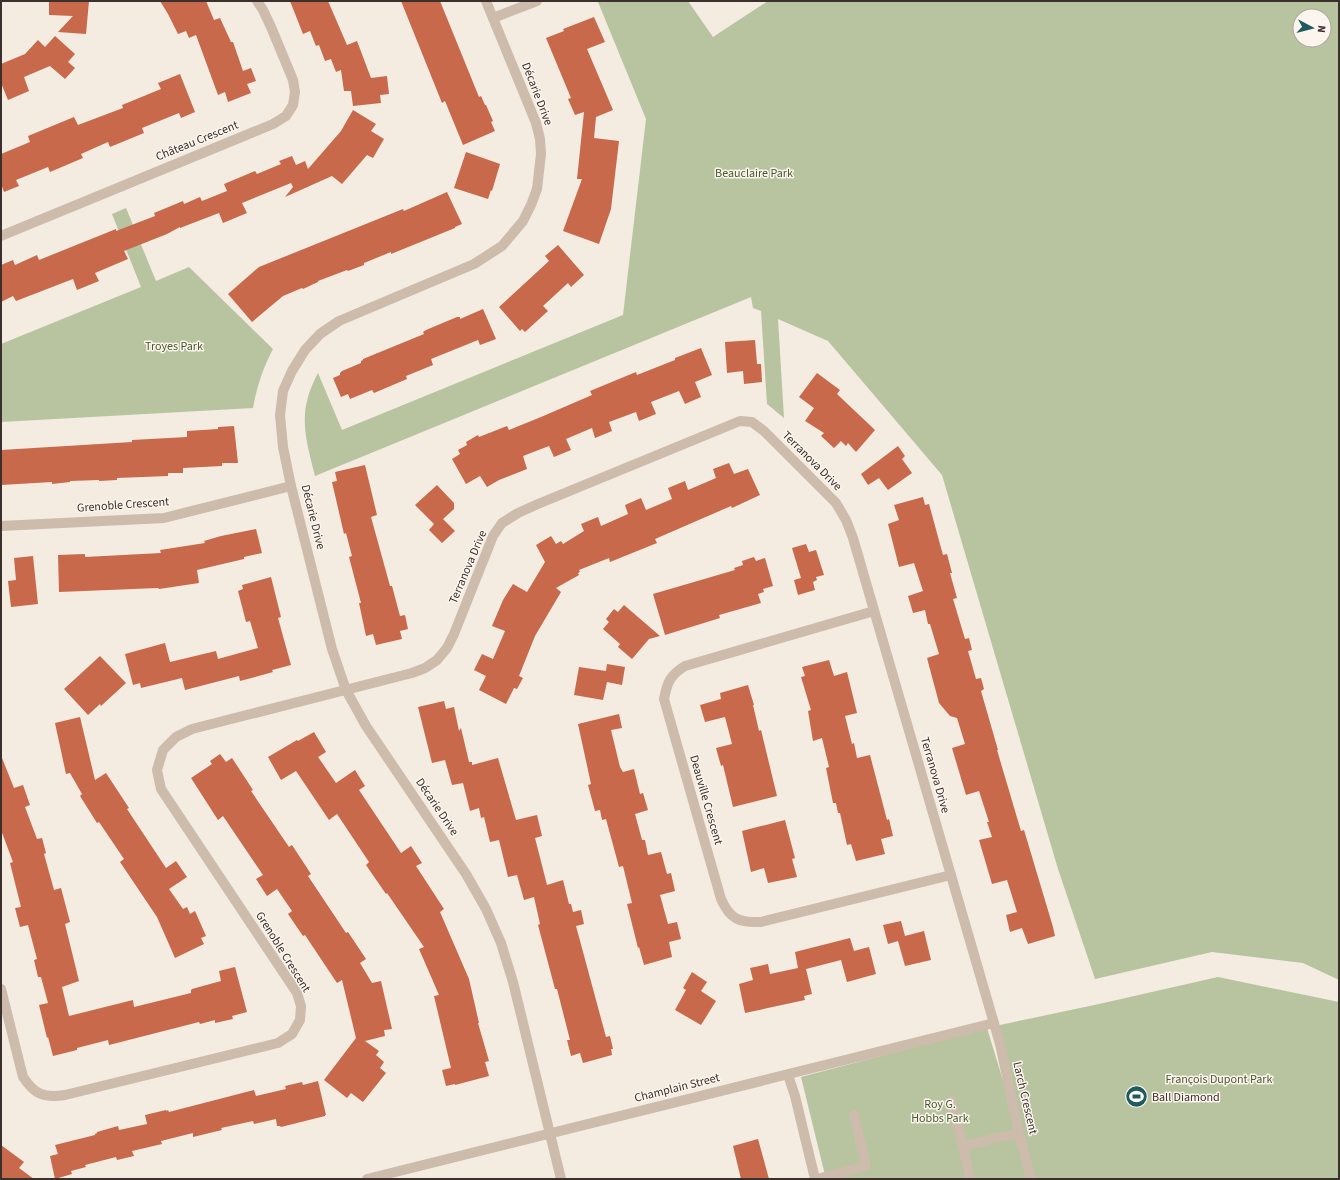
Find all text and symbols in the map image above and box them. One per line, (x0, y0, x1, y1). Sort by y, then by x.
north arrow (1292, 8, 1332, 48)
text: N (1314, 25, 1329, 34)
street label: Décarie Drive (517, 60, 557, 128)
street label: Château Crescent (153, 117, 241, 165)
park label: Beauclaire Park (715, 165, 793, 182)
park label: Troyes Park (145, 338, 203, 355)
street label: Terranova Drive (778, 427, 846, 495)
street label: Décarie Drive (297, 483, 329, 551)
street label: Grenoble Crescent (76, 493, 170, 517)
street label: Terranova Drive (445, 527, 491, 606)
street label: Terranova Drive (916, 735, 954, 815)
street label: Deauville Crescent (685, 753, 727, 847)
street label: Décarie Drive (411, 775, 463, 839)
street label: Grenoble Crescent (251, 908, 315, 996)
street label: Larch Crescent (1008, 1060, 1042, 1136)
street label: Champlain Street (633, 1069, 721, 1107)
park label: François Dupont Park (1166, 1071, 1272, 1088)
sports icon: Ball Diamond (1124, 1084, 1150, 1110)
place label: Ball Diamond (1152, 1089, 1220, 1106)
park label: Roy G. Hobbs Park (911, 1096, 969, 1127)

